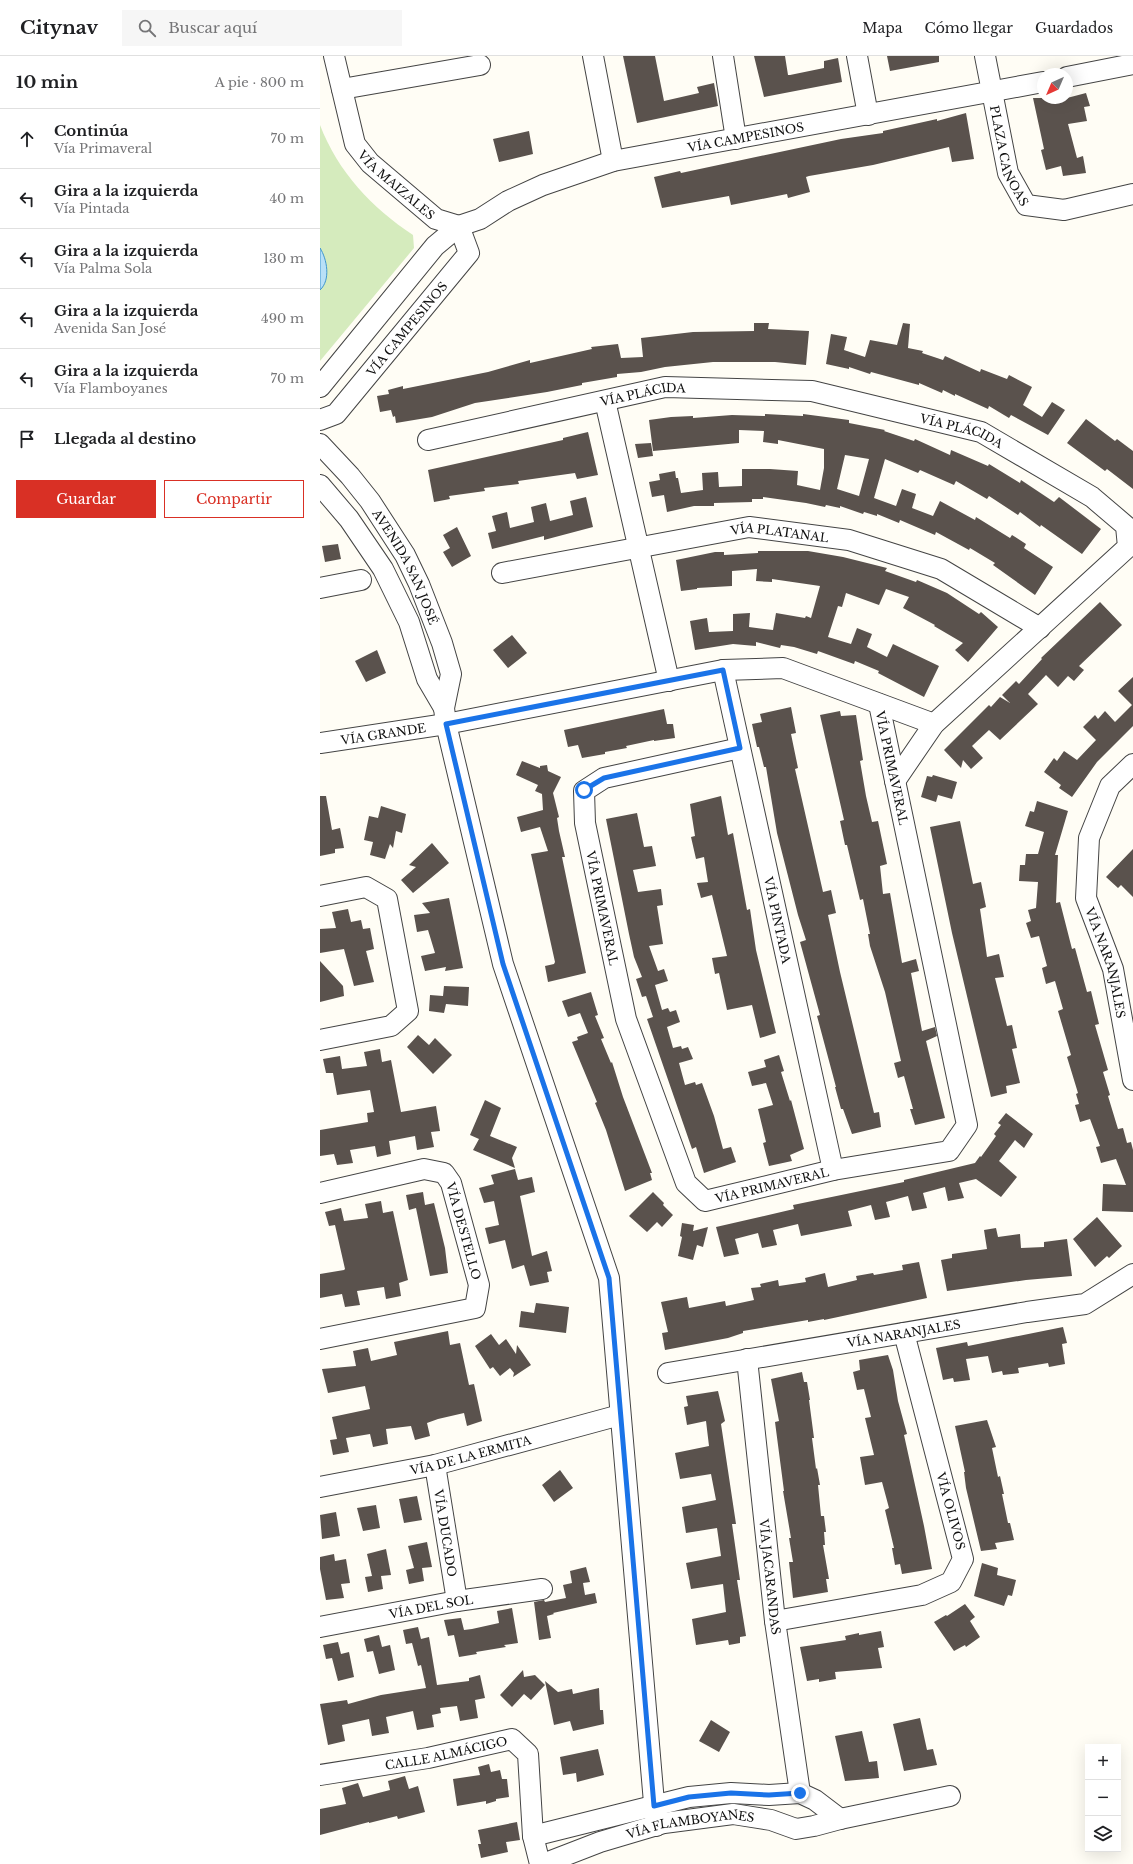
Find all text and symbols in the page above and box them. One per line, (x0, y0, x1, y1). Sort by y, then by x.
search box (122, 10, 402, 46)
text: Citynav (20, 16, 98, 39)
icon: search (136, 17, 158, 39)
text: Buscar aquí (168, 18, 257, 37)
text: Mapa (862, 19, 902, 37)
text: Cómo llegar (924, 19, 1013, 37)
text: Guardados (1035, 19, 1113, 37)
north arrow (1037, 68, 1073, 104)
text: 10 min (16, 72, 78, 93)
text: A pie · 800 m (215, 74, 304, 91)
street label: PLAZA CANOAS (987, 104, 1033, 209)
street label: VÍA CAMPESINOS (685, 119, 805, 155)
text: Continúa (54, 121, 128, 140)
icon: ahead (16, 128, 38, 150)
text: 70 m (271, 130, 304, 147)
text: Vía Primaveral (54, 140, 152, 157)
street label: VÍA MAIZALES (354, 146, 438, 223)
text: Gira a la izquierda (54, 181, 198, 200)
icon: left (16, 188, 38, 210)
text: 40 m (269, 190, 304, 207)
text: Vía Pintada (54, 200, 129, 217)
text: Gira a la izquierda (54, 241, 198, 260)
icon: left (16, 248, 38, 270)
text: 130 m (263, 250, 304, 267)
text: Vía Palma Sola (54, 260, 152, 277)
street label: VÍA CAMPESINOS (363, 278, 450, 380)
text: Gira a la izquierda (54, 301, 198, 320)
icon: left (16, 308, 38, 330)
text: 490 m (261, 310, 304, 327)
text: Avenida San José (54, 320, 166, 337)
text: Gira a la izquierda (54, 361, 198, 380)
icon: left (16, 368, 38, 390)
text: 70 m (271, 370, 304, 387)
street label: VÍA PLÁCIDA (598, 379, 686, 409)
text: Vía Flamboyanes (54, 380, 168, 397)
street label: VÍA PLÁCIDA (918, 410, 1007, 451)
icon: arrive (16, 428, 38, 450)
text: Llegada al destino (54, 429, 196, 448)
button: Guardar (16, 480, 156, 518)
button: Compartir (164, 480, 304, 518)
street label: AVENIDA SAN JOSÉ (369, 505, 443, 627)
street label: VÍA PLATANAL (728, 519, 830, 545)
street label: VÍA PRIMAVERAL (872, 708, 912, 827)
street label: VÍA GRANDE (339, 720, 427, 747)
route start (575, 781, 593, 799)
street label: VÍA PRIMAVERAL (583, 849, 622, 967)
street label: VÍA PINTADA (761, 874, 795, 965)
street label: VÍA NARANJALES (1082, 904, 1129, 1019)
street label: VÍA PRIMAVERAL (713, 1164, 830, 1206)
street label: VÍA DESTELLO (443, 1179, 485, 1281)
street label: VÍA NARANJALES (845, 1316, 962, 1350)
street label: VÍA DE LA ERMITA (408, 1432, 533, 1477)
street label: VÍA OLIVOS (933, 1469, 970, 1552)
street label: VÍA DUCADO (431, 1487, 460, 1578)
street label: VÍA JACARANDAS (757, 1517, 784, 1636)
street label: VÍA DEL SOL (387, 1591, 474, 1621)
street label: CALLE ALMÁCIGO (384, 1733, 509, 1772)
map controls (1085, 1744, 1121, 1852)
button: + (1085, 1744, 1121, 1780)
button: − (1085, 1780, 1121, 1816)
route end (791, 1784, 809, 1802)
street label: VÍA FLAMBOYANES (623, 1806, 756, 1842)
button: layers (1085, 1816, 1121, 1852)

